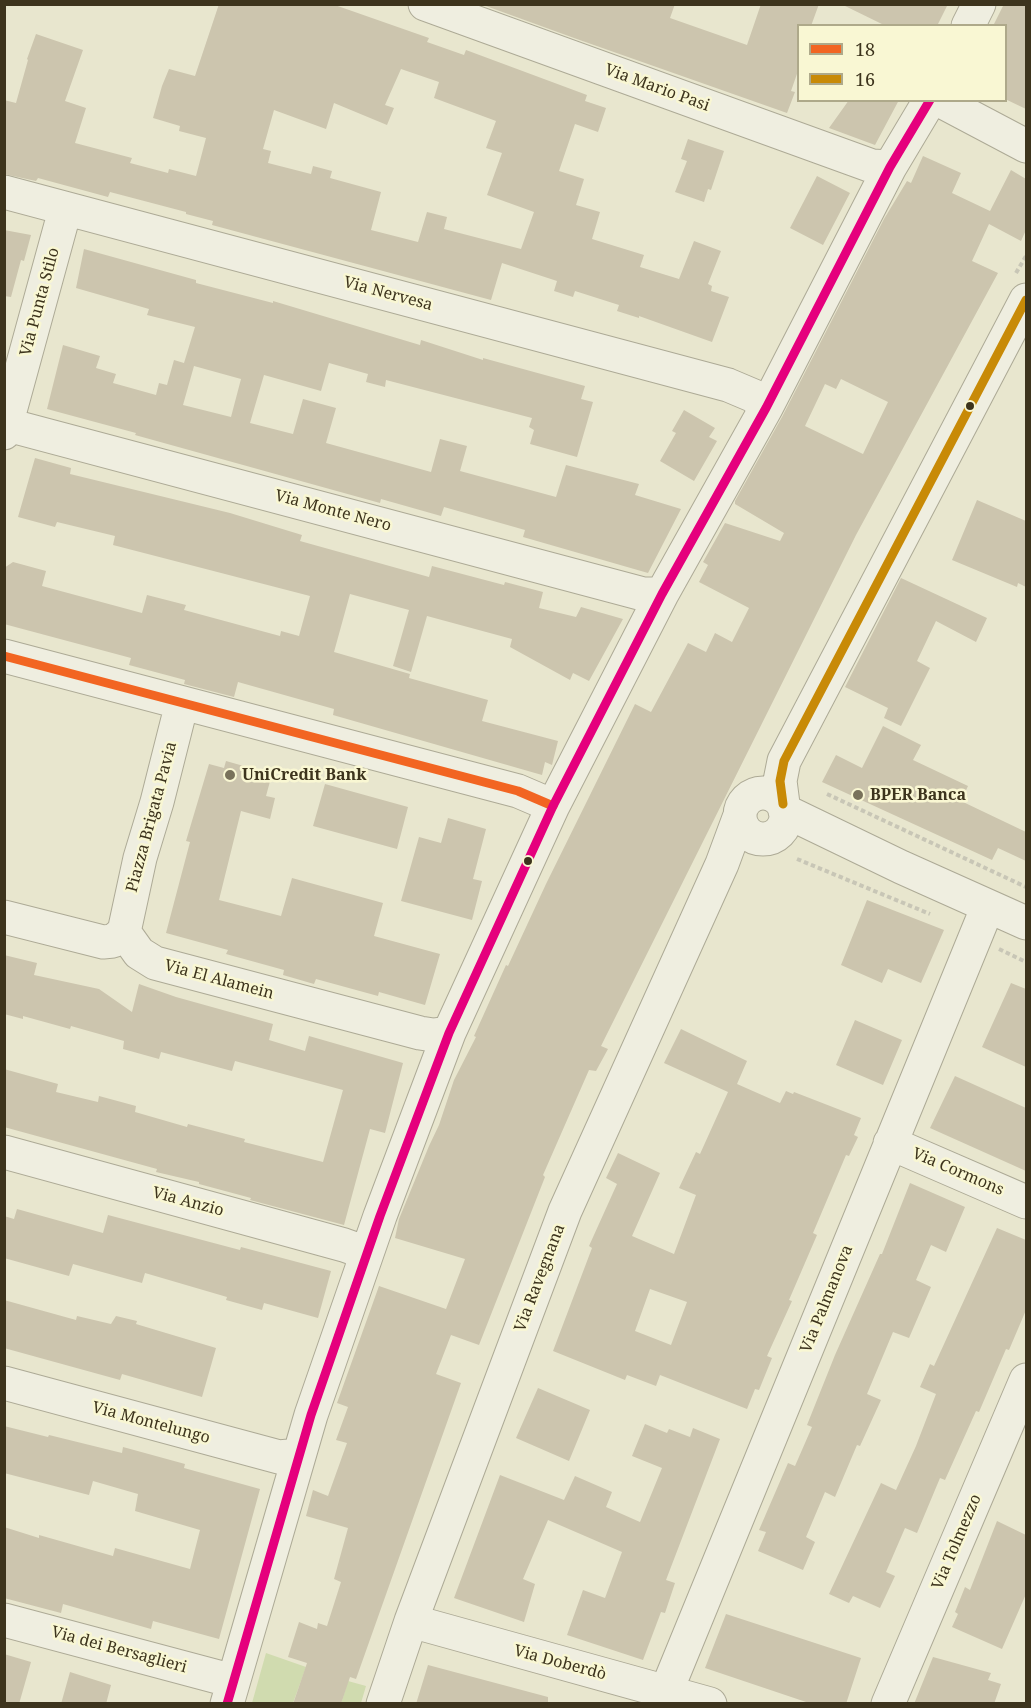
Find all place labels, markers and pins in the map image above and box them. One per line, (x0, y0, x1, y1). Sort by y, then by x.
unlabelled marker (964, 400, 976, 412)
place label: UniCredit Bank (242, 765, 366, 785)
marker: UniCredit Bank (223, 768, 237, 782)
place label: BPER Banca (870, 785, 966, 805)
marker: BPER Banca (851, 788, 865, 802)
unlabelled marker (522, 855, 534, 867)

